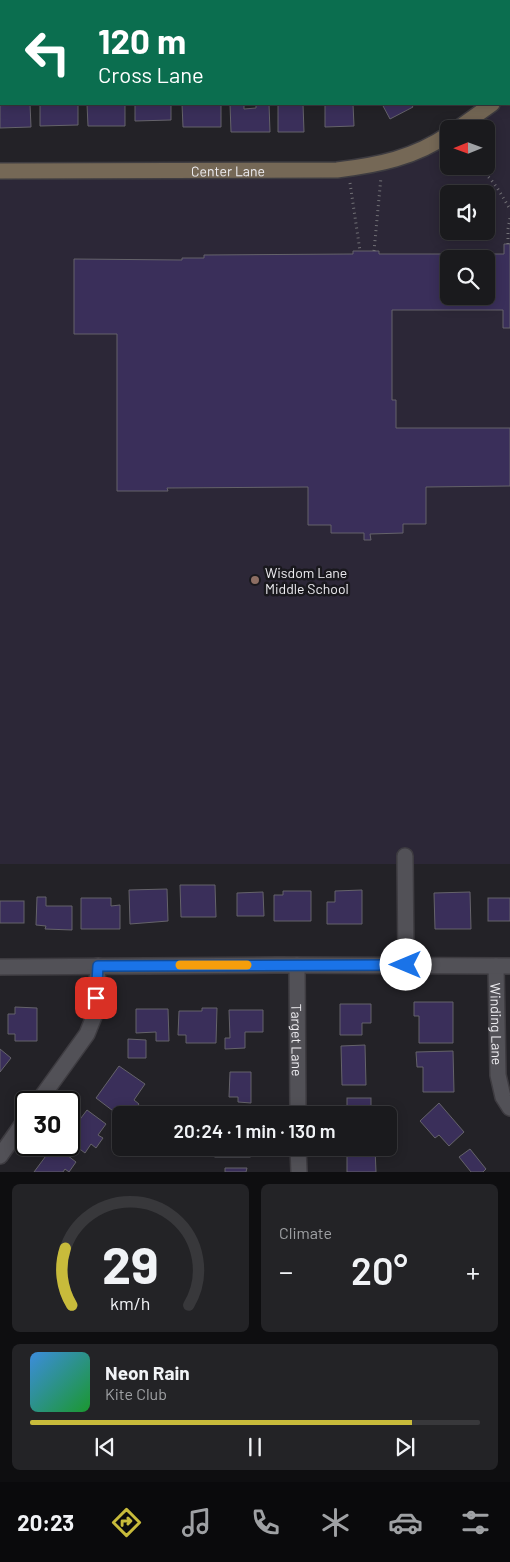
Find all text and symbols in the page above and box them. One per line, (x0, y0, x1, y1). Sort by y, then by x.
text: 120 m (98, 19, 186, 61)
icon: left (15, 20, 80, 85)
text: Cross Lane (98, 61, 204, 87)
north arrow (440, 120, 495, 175)
map controls (440, 120, 495, 305)
street label: Center Lane (191, 162, 265, 179)
button: sound (440, 185, 495, 240)
button: search (440, 250, 495, 305)
place label: Wisdom Lane Middle School (265, 564, 349, 597)
marker: Wisdom Lane Middle School (249, 574, 261, 586)
position arrow (379, 938, 431, 990)
pin (75, 977, 117, 1019)
street label: Winding Lane (488, 983, 506, 1065)
icon: arrive (82, 984, 110, 1012)
street label: Target Lane (289, 1004, 306, 1076)
speed limit sign: 30 (15, 1091, 80, 1156)
text: 20:24 · 1 min · 130 m (174, 1119, 335, 1142)
text: Climate (279, 1223, 332, 1242)
text: 29 (102, 1232, 159, 1294)
text: 20° (351, 1247, 408, 1293)
text: − (279, 1254, 293, 1288)
text: + (466, 1254, 480, 1288)
text: km/h (110, 1292, 151, 1314)
text: Neon Rain (105, 1361, 190, 1384)
text: Kite Club (105, 1384, 167, 1403)
icon: previous (91, 1433, 119, 1461)
icon: pause (241, 1433, 269, 1461)
icon: next (391, 1433, 419, 1461)
icon: directions (109, 1505, 144, 1540)
icon: music (179, 1505, 214, 1540)
icon: phone (248, 1505, 283, 1540)
icon: climate (318, 1505, 353, 1540)
icon: car (388, 1505, 423, 1540)
icon: filters (458, 1505, 493, 1540)
text: 20:23 (17, 1509, 74, 1535)

